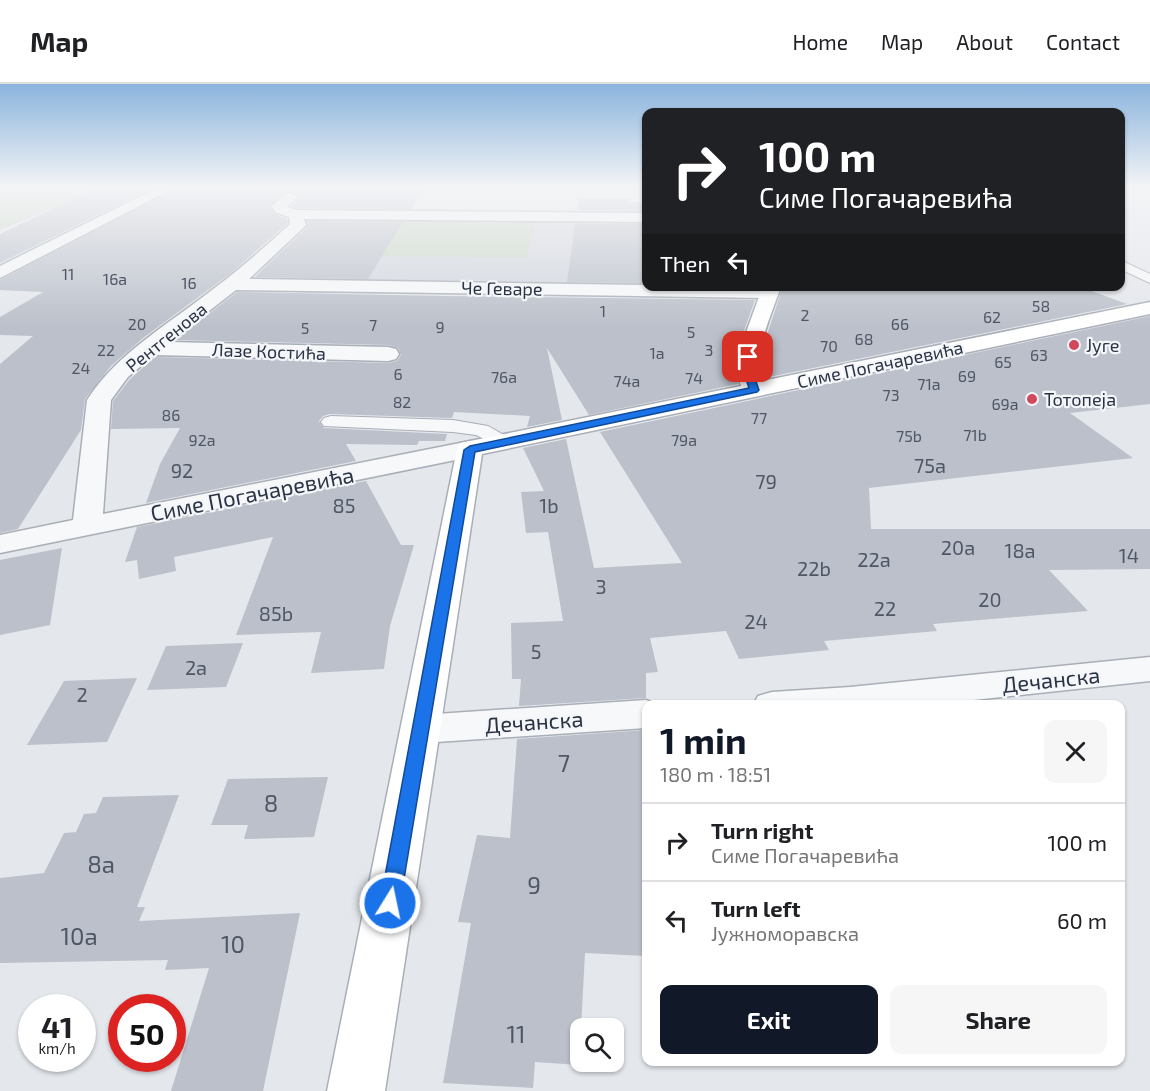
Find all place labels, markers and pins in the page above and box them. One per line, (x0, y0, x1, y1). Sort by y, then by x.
pin (722, 331, 773, 382)
place label: Југе (1086, 334, 1120, 356)
marker: Југе (1067, 338, 1081, 352)
place label: Тотопеја (1044, 388, 1116, 410)
marker: Тотопеја (1025, 392, 1039, 406)

